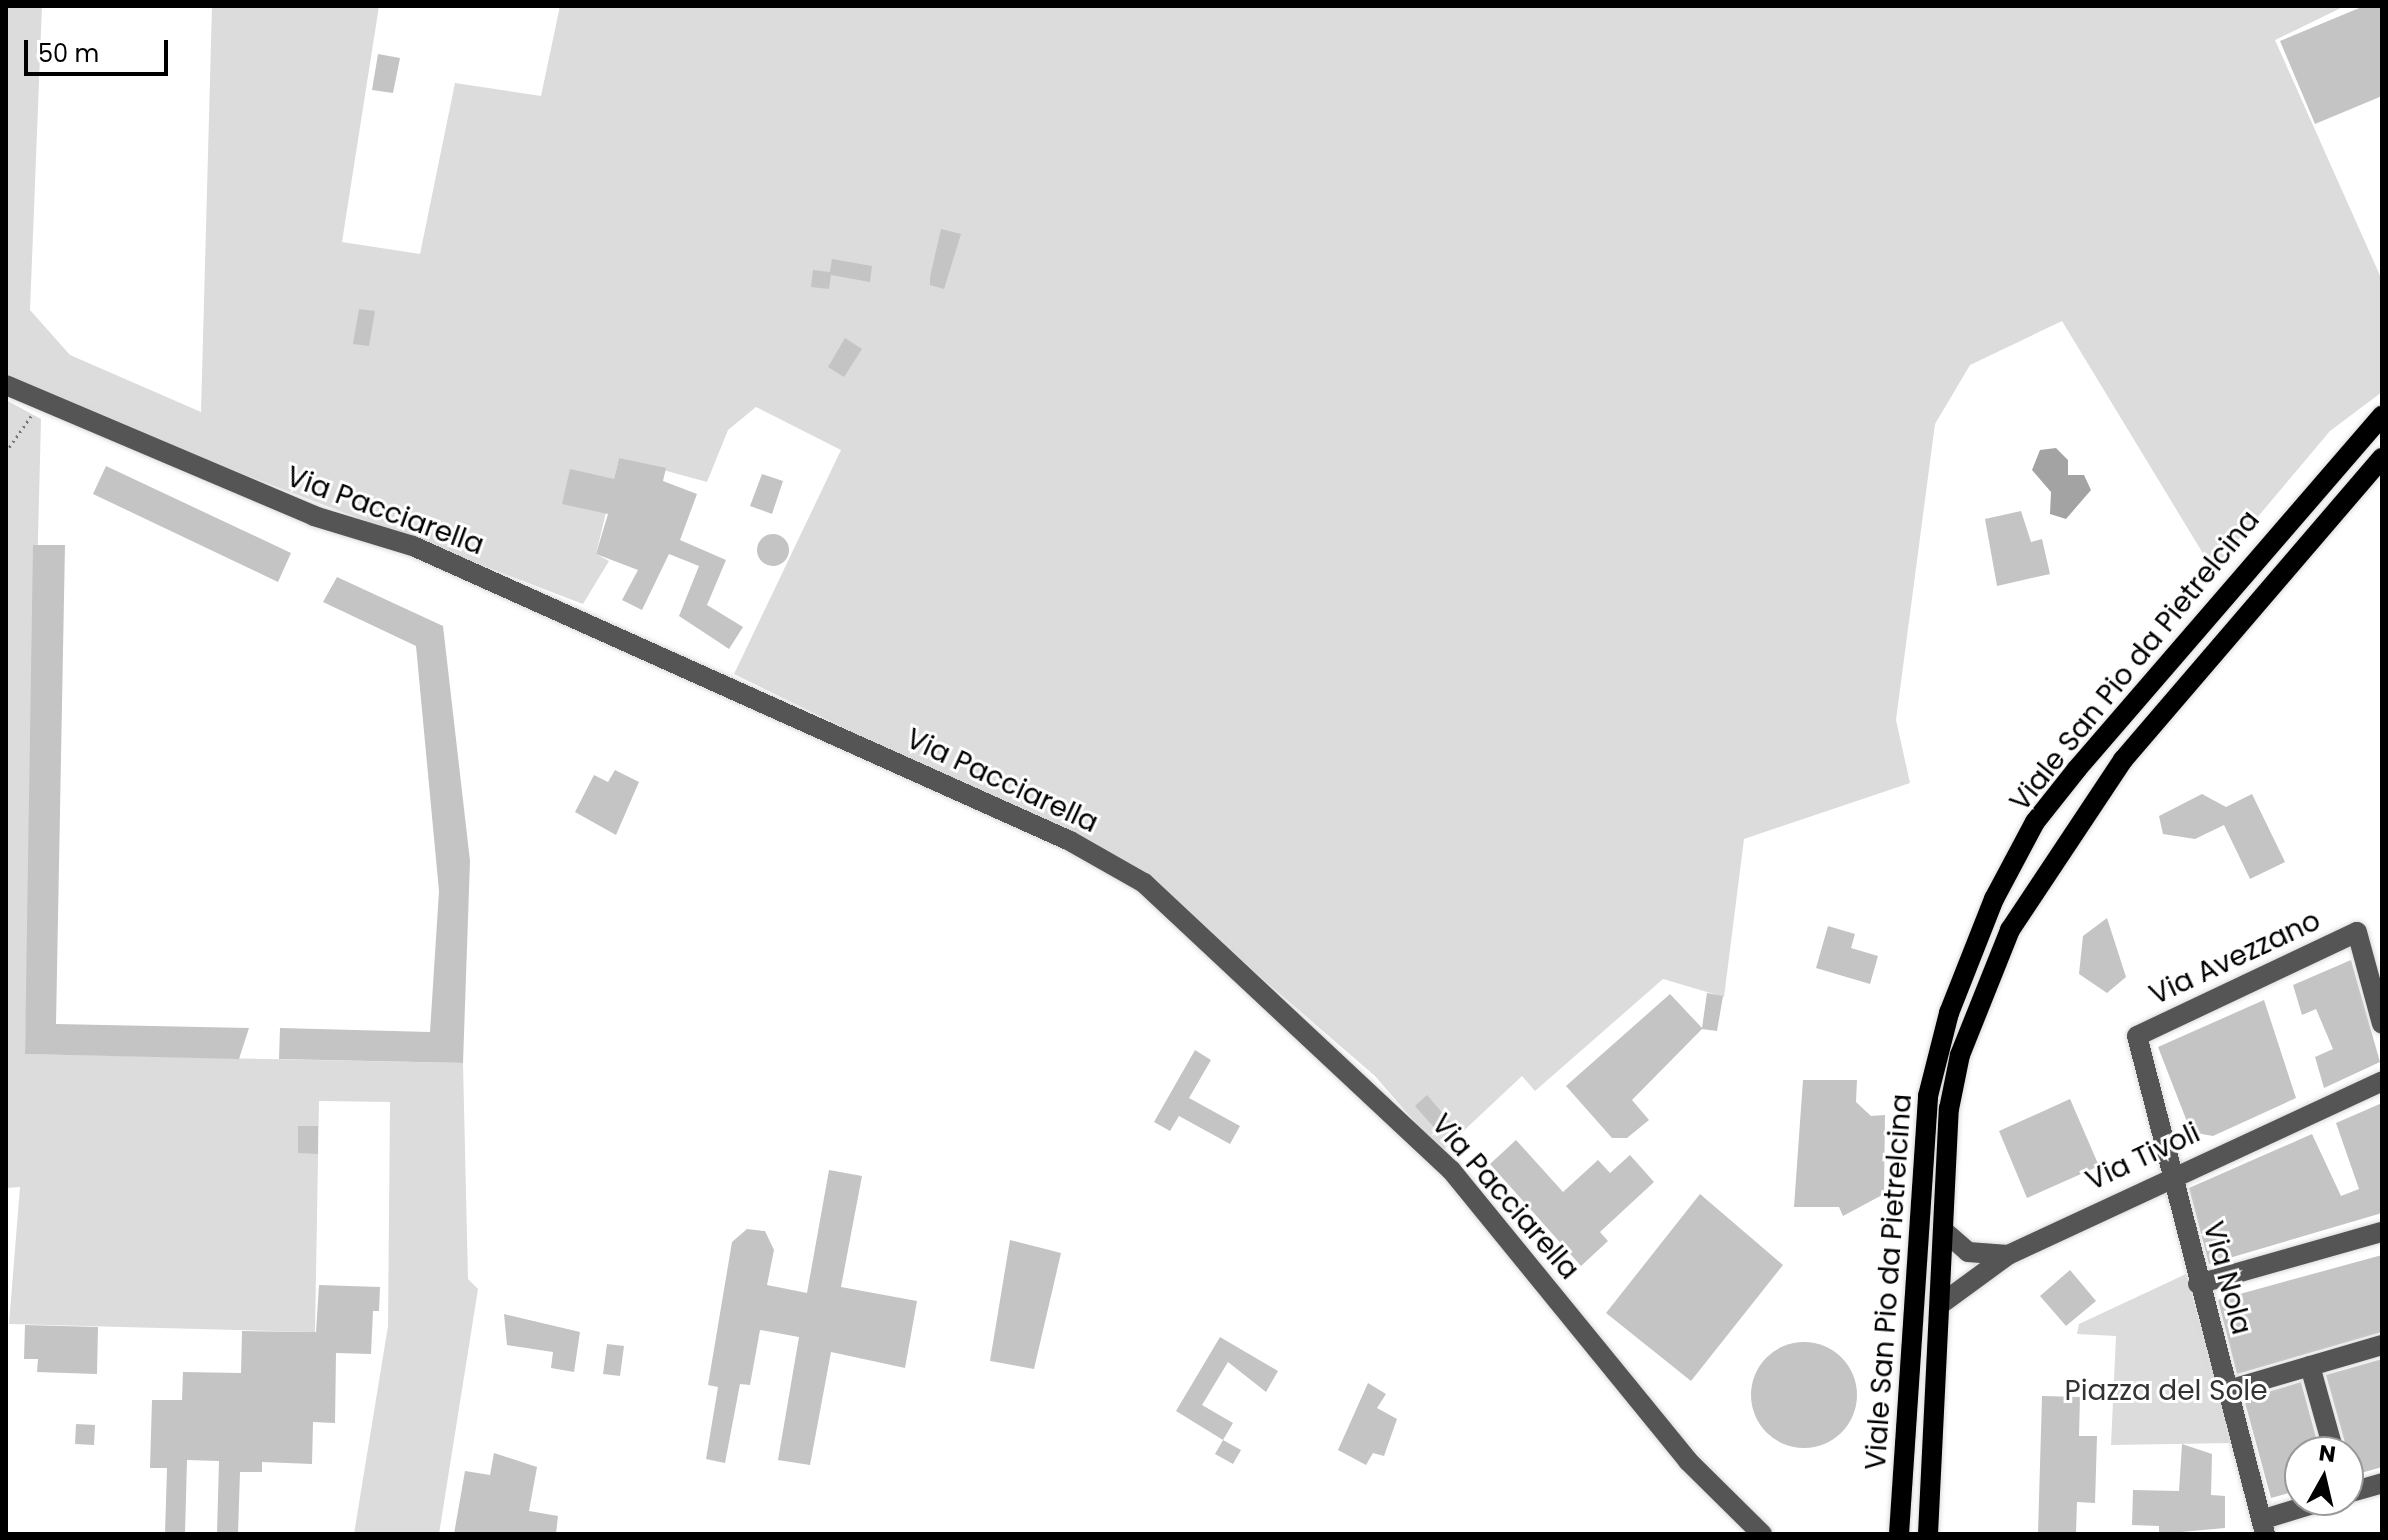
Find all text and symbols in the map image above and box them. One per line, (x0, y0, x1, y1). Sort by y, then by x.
scale bar (28, 24, 172, 74)
text: 50 m (38, 37, 99, 70)
street label: Via Pacciarella (282, 460, 488, 562)
street label: Viale San Pio da Pietrelcina (2003, 504, 2267, 818)
street label: Via Pacciarella (901, 722, 1103, 840)
street label: Via Avezzano (2144, 904, 2326, 1012)
street label: Viale San Pio da Pietrelcina (1859, 1093, 1919, 1471)
street label: Via Pacciarella (1424, 1108, 1586, 1286)
street label: Via Tivoli (2081, 1116, 2205, 1198)
street label: Via Nola (2196, 1218, 2258, 1338)
park label: Piazza del Sole (2064, 1374, 2268, 1408)
north arrow (2284, 1436, 2364, 1516)
text: N (2317, 1437, 2337, 1470)

